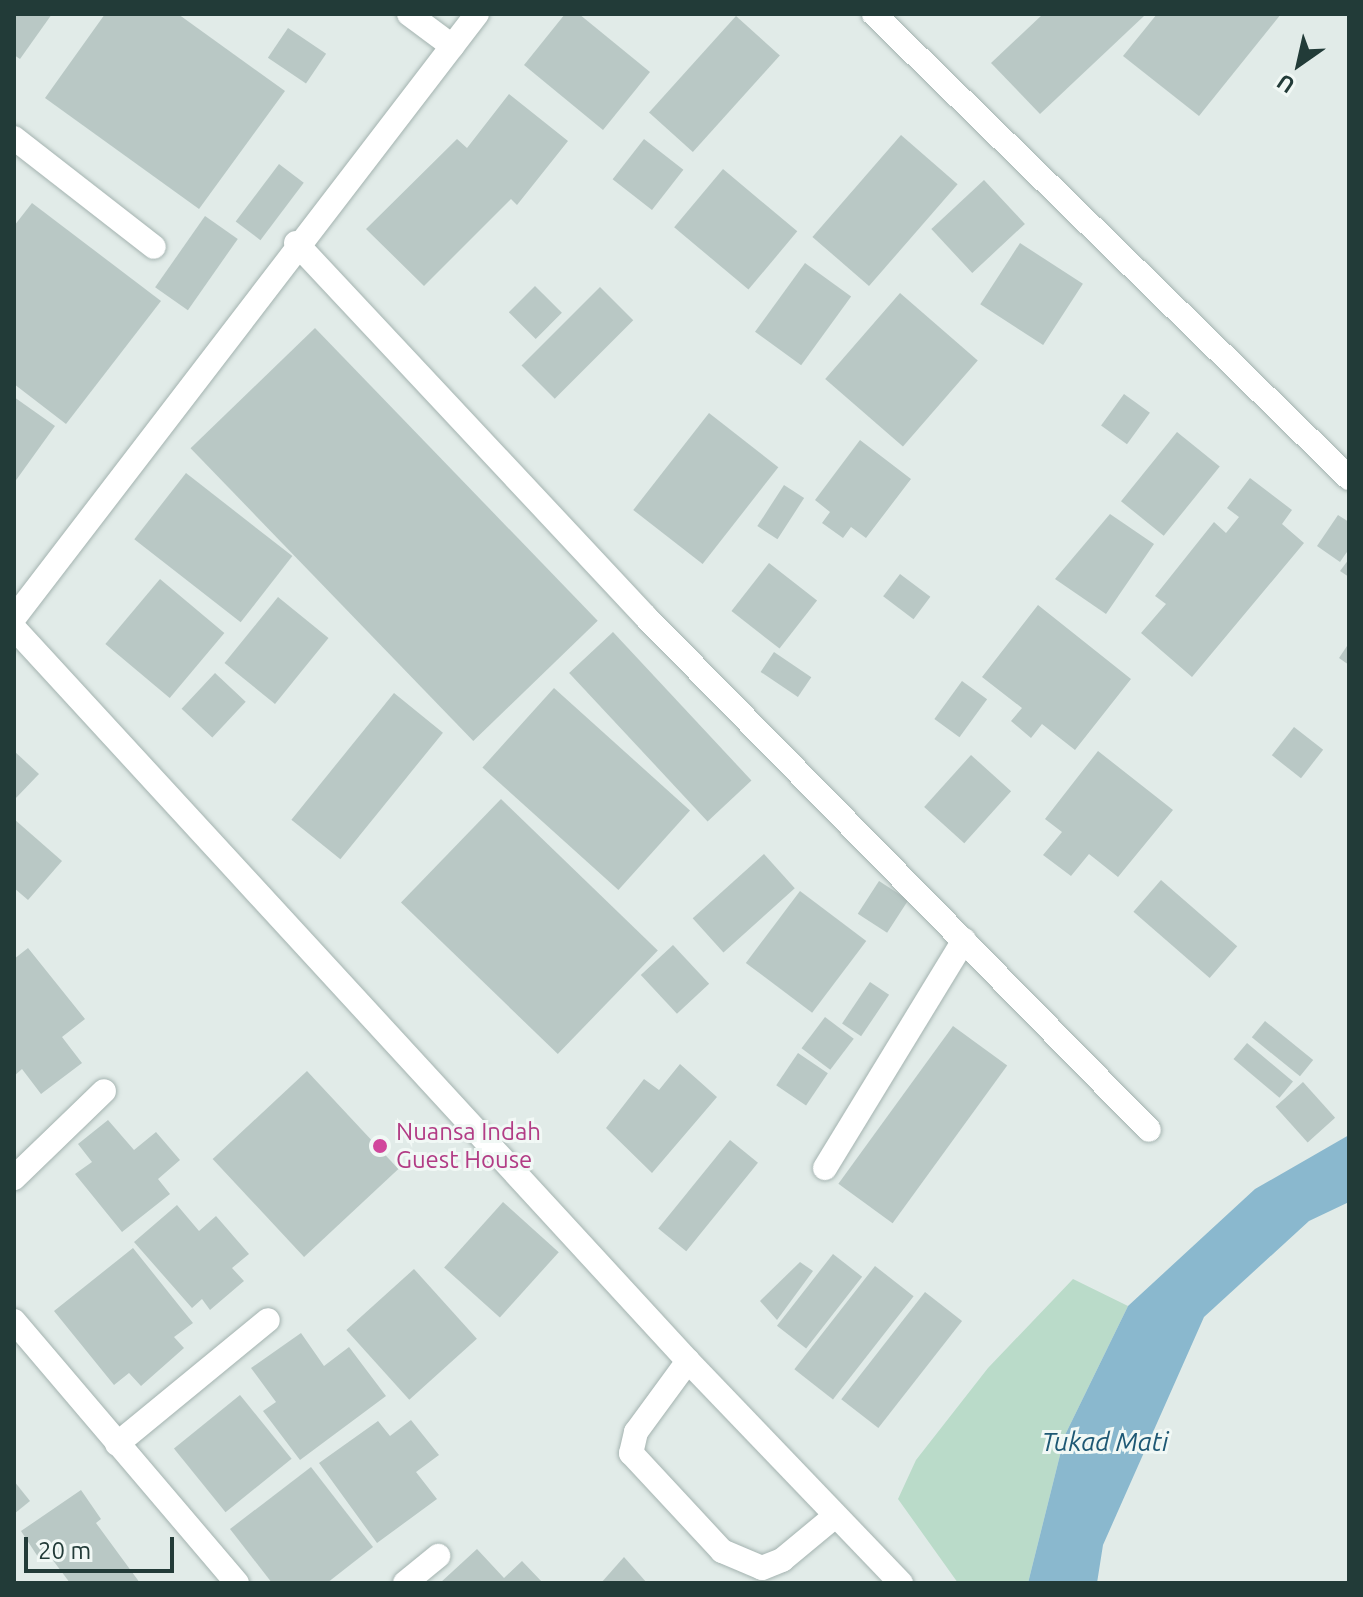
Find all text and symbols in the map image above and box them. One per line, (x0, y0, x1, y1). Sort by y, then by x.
north arrow (1259, 24, 1339, 104)
text: U (1272, 70, 1299, 99)
place label: Nuansa Indah Guest House (396, 1118, 541, 1174)
marker: Nuansa Indah Guest House (371, 1137, 389, 1155)
water label: Tukad Mati (1042, 1426, 1168, 1458)
scale bar (28, 1521, 178, 1571)
text: 20 m (38, 1537, 91, 1564)

